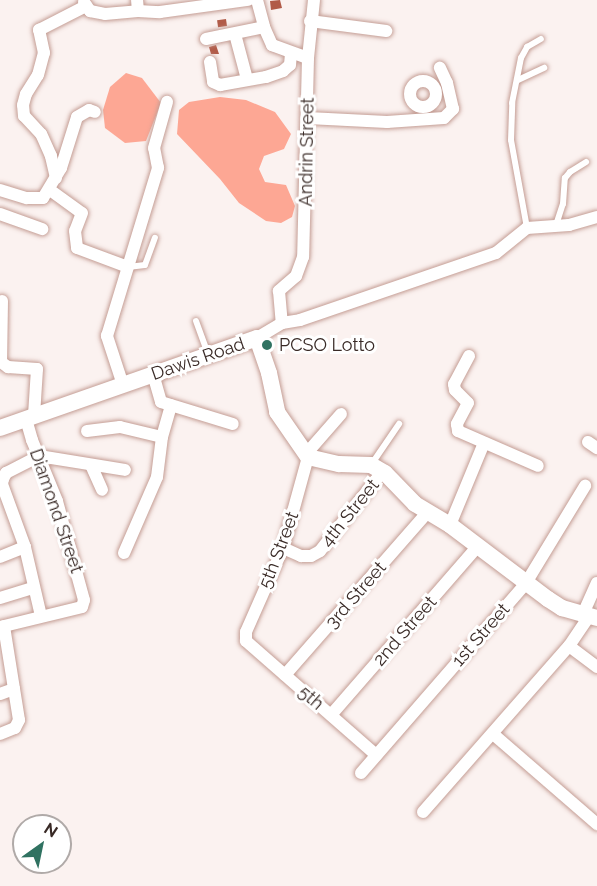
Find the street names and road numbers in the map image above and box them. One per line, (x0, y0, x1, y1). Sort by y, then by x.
street label: Andrin Street (295, 97, 319, 207)
street label: Dawis Road (148, 333, 248, 385)
street label: Diamond Street (25, 446, 87, 576)
street label: 4th Street (316, 475, 384, 551)
street label: 5th Street (254, 508, 304, 592)
street label: 3rd Street (321, 557, 391, 633)
street label: 2nd Street (369, 592, 441, 670)
street label: 1st Street (448, 599, 514, 671)
street label: 5th (294, 681, 328, 715)

